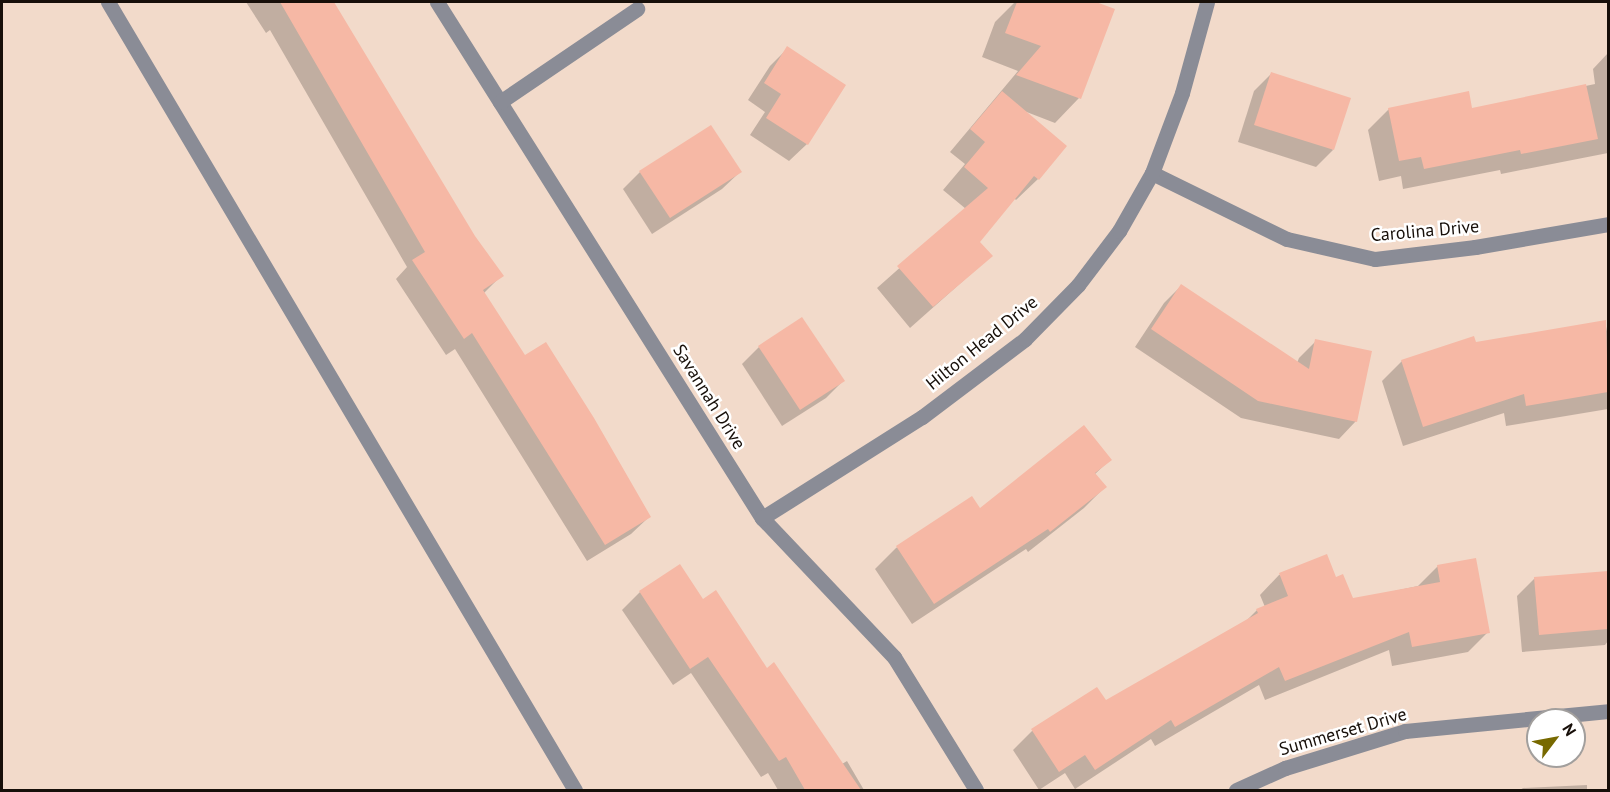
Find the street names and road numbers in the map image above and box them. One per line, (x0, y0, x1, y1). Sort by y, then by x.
street label: Carolina Drive (1370, 216, 1480, 246)
street label: Hilton Head Drive (922, 291, 1042, 395)
street label: Savannah Drive (668, 341, 750, 453)
street label: Summerset Drive (1277, 703, 1409, 761)

